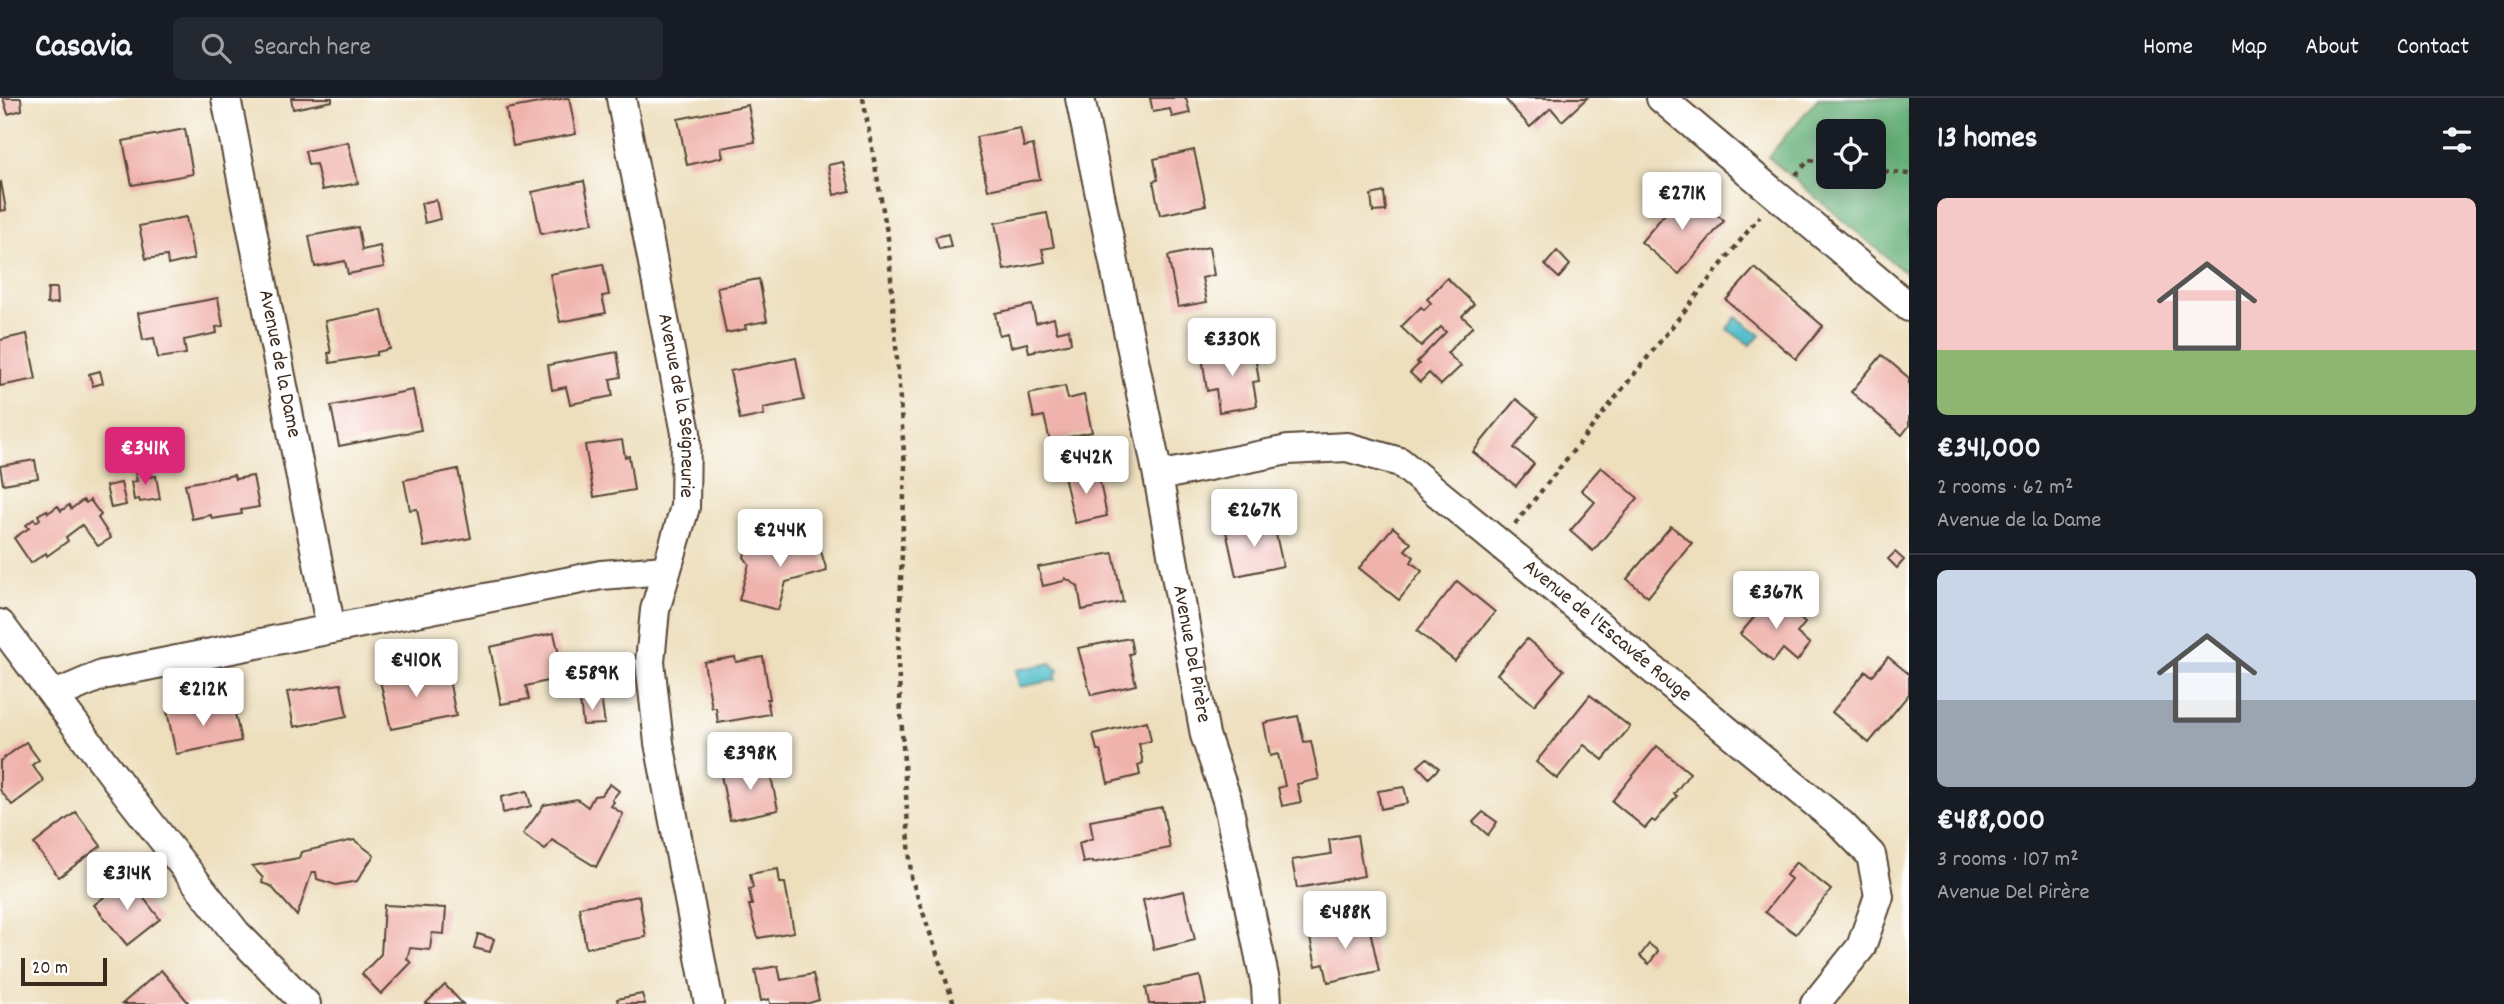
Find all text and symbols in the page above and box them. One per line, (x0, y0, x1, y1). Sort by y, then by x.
search box (173, 17, 663, 80)
text: Casavia (35, 25, 131, 72)
icon: search (197, 29, 235, 67)
text: Search here (253, 30, 371, 67)
text: Home (2143, 31, 2193, 65)
text: Map (2231, 31, 2267, 65)
text: About (2305, 31, 2359, 65)
text: Contact (2397, 31, 2469, 65)
map controls (1816, 119, 1886, 189)
button: locate (1816, 119, 1886, 189)
text: 13 homes (1937, 119, 2037, 162)
icon: filters (2438, 121, 2476, 159)
pin: €271K (1633, 172, 1731, 232)
text: €271K (1658, 178, 1706, 211)
icon: home (2144, 243, 2270, 369)
street label: Avenue de la Dame (249, 287, 308, 440)
street label: Avenue de la Seigneurie (648, 311, 701, 498)
pin: €330K (1183, 318, 1281, 378)
text: €330K (1204, 324, 1260, 357)
pin: €341K (96, 428, 194, 487)
text: €341,000 (1937, 429, 2041, 472)
text: €341K (121, 433, 169, 466)
pin: €442K (1037, 436, 1135, 496)
text: €442K (1060, 442, 1112, 475)
text: 2 rooms · 62 m² (1937, 472, 2073, 505)
pin: €267K (1205, 490, 1303, 549)
text: €267K (1227, 495, 1281, 528)
text: Avenue de la Dame (1937, 505, 2101, 538)
pin: €244K (731, 510, 829, 569)
text: €244K (754, 515, 806, 548)
street label: Avenue de l'Escavée Rouge (1515, 553, 1698, 710)
pin: €367K (1727, 572, 1825, 631)
text: €367K (1749, 577, 1803, 610)
street label: Avenue Del Pirère (1163, 583, 1218, 725)
icon: home (2144, 615, 2270, 741)
pin: €410K (367, 640, 465, 699)
text: €410K (391, 645, 441, 678)
pin: €589K (543, 652, 641, 712)
text: €589K (565, 658, 619, 691)
pin: €212K (154, 668, 252, 728)
text: €212K (179, 674, 227, 707)
pin: €398K (701, 732, 799, 792)
text: €398K (723, 738, 777, 771)
text: €488,000 (1937, 801, 2045, 844)
text: 3 rooms · 107 m² (1937, 844, 2079, 877)
pin: €314K (78, 852, 176, 912)
text: €314K (103, 858, 151, 891)
text: Avenue Del Pirère (1937, 877, 2090, 910)
pin: €488K (1296, 892, 1394, 951)
text: €488K (1319, 897, 1371, 930)
scale bar (21, 955, 107, 987)
text: 20 m (32, 956, 68, 983)

